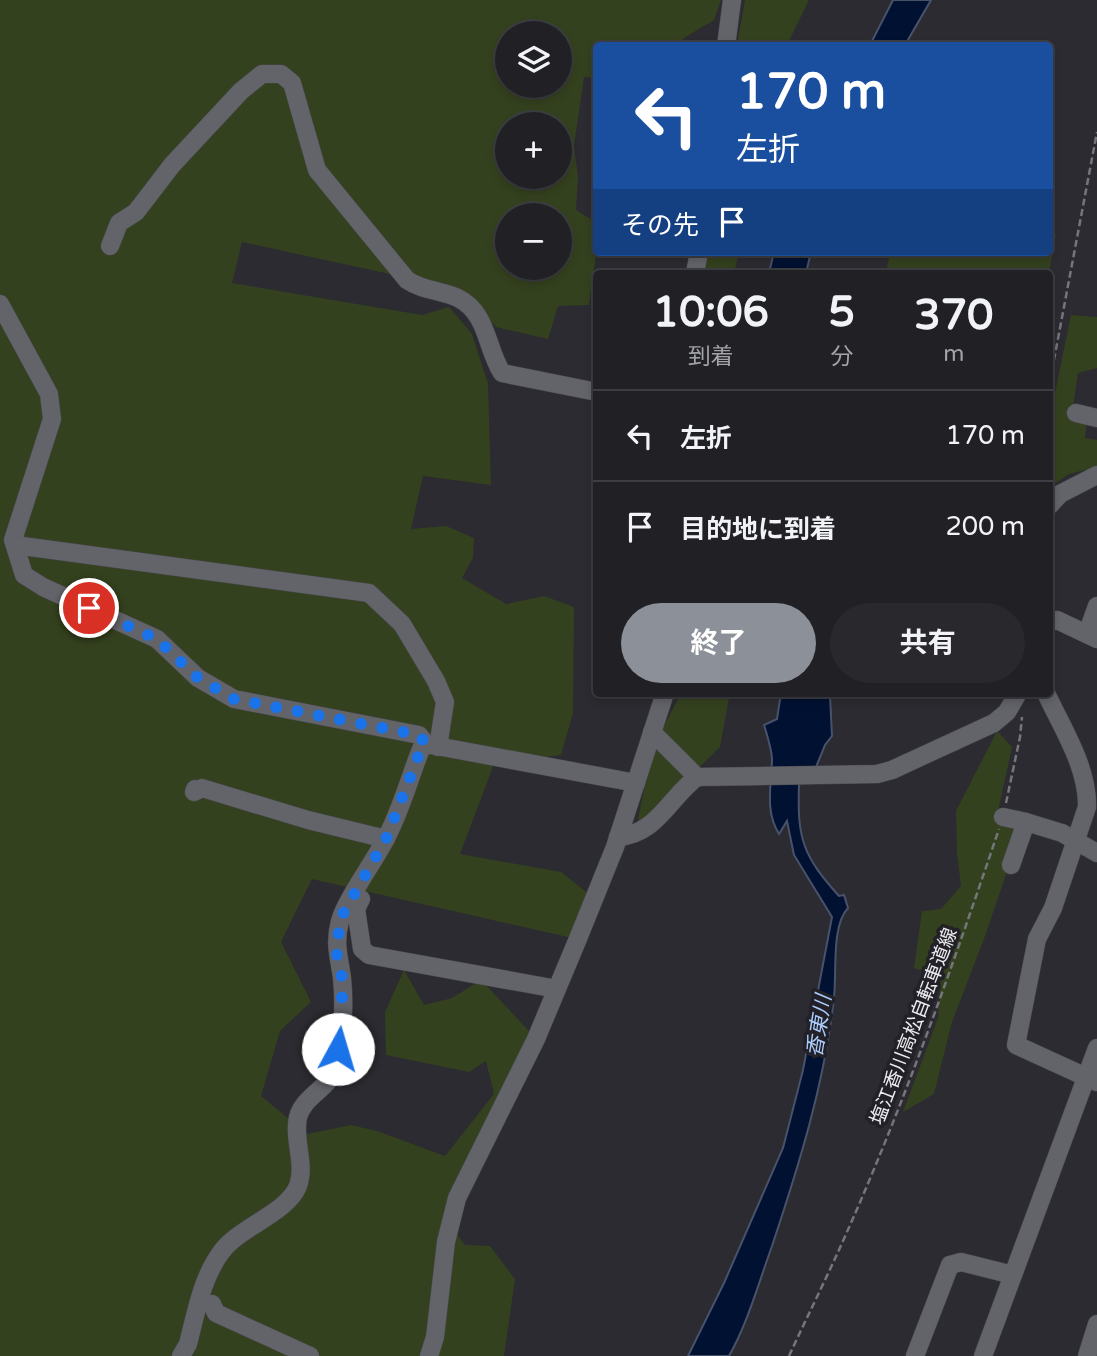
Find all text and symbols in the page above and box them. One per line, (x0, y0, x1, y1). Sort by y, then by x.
map controls (495, 21, 572, 280)
button: layers (495, 21, 572, 98)
text: 170 m (736, 63, 886, 122)
icon: left (621, 70, 712, 161)
button: + (495, 112, 572, 189)
text: 左折 (736, 131, 800, 169)
button: − (495, 203, 572, 280)
icon: arrive (713, 203, 751, 241)
text: その先 (621, 210, 699, 241)
text: 10:06 (653, 287, 769, 338)
text: 5 (828, 287, 855, 338)
text: 370 (914, 290, 993, 341)
text: m (943, 340, 964, 368)
text: 到着 (688, 343, 734, 371)
text: 分 (830, 343, 853, 371)
icon: left (621, 417, 659, 455)
text: 170 m (945, 420, 1025, 451)
text: 左折 (680, 423, 732, 454)
icon: arrive (621, 508, 659, 546)
text: 200 m (945, 511, 1025, 542)
text: 目的地に到着 (680, 514, 836, 545)
pin (59, 578, 119, 638)
icon: arrive (70, 589, 108, 627)
button: 終了 (621, 603, 816, 683)
button: 共有 (830, 603, 1025, 683)
street label: 塩江香川高松自転車道線 (866, 925, 962, 1128)
water label: 香東川 (802, 991, 837, 1059)
position arrow (301, 1012, 375, 1086)

